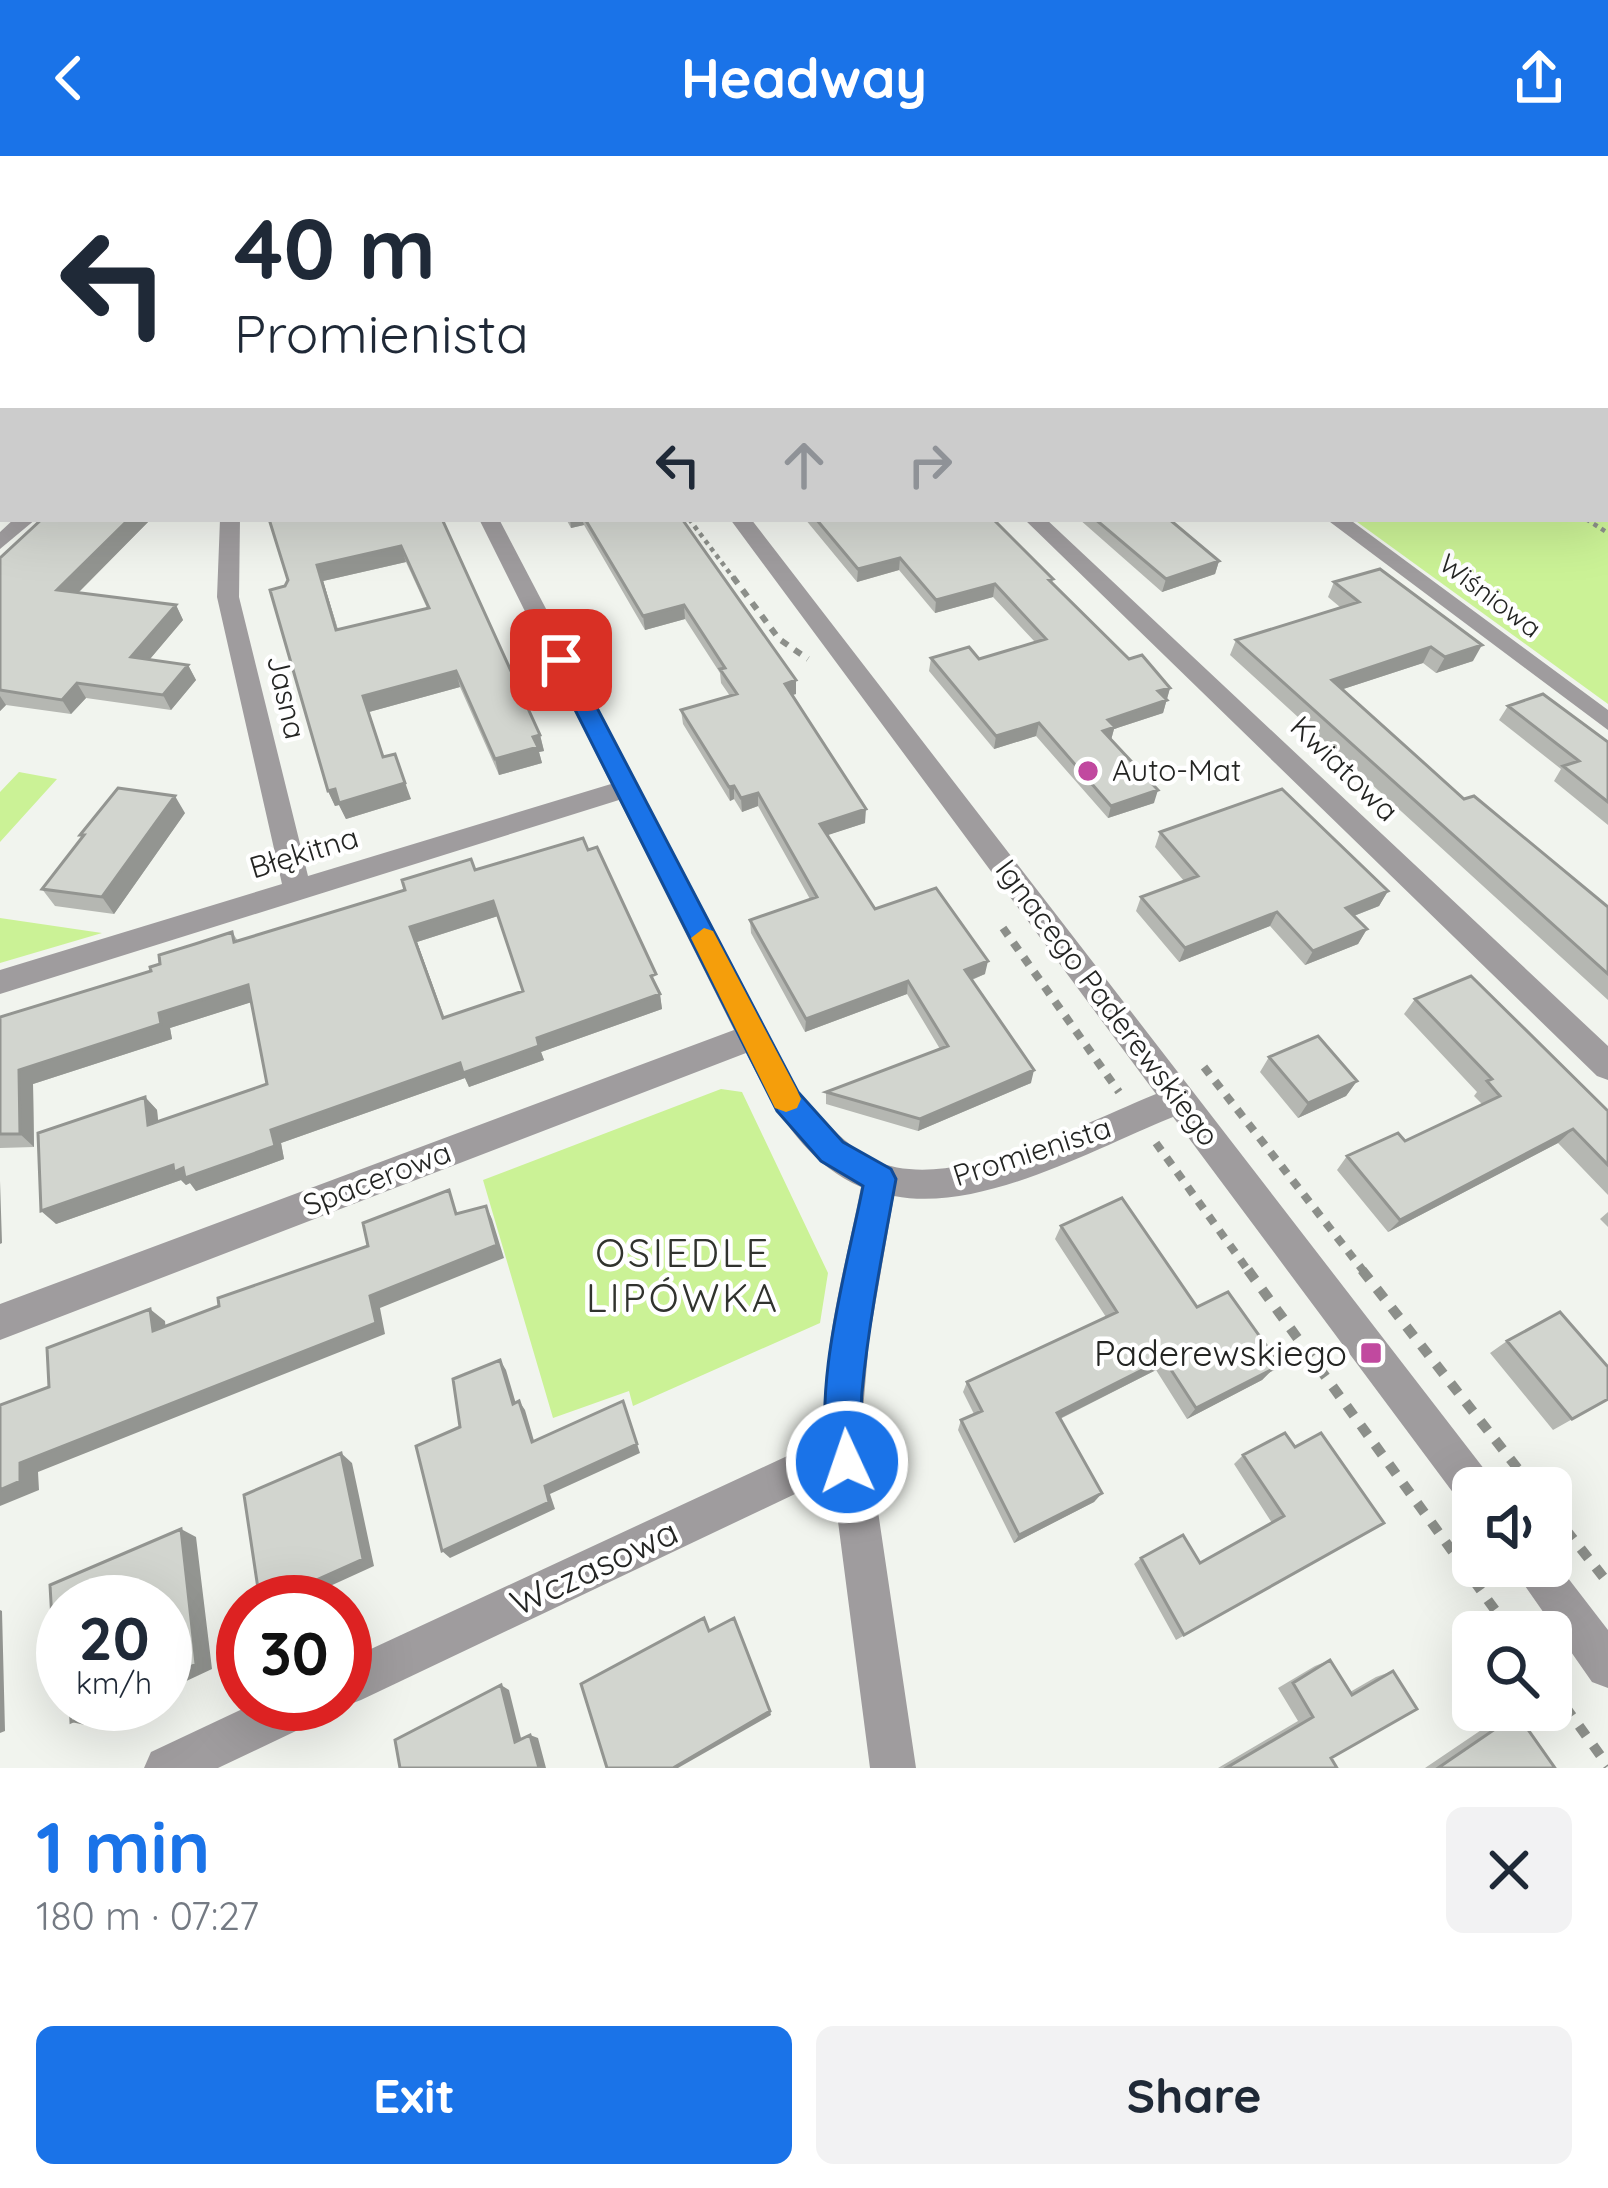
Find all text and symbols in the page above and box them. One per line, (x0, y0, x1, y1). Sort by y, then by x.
text: Headway (681, 44, 927, 112)
icon: back (36, 45, 102, 111)
icon: share (1506, 45, 1572, 111)
text: 40 m (234, 195, 436, 300)
icon: left (36, 204, 192, 360)
text: Promienista (234, 299, 529, 367)
icon: left (645, 432, 711, 498)
icon: ahead (771, 432, 837, 498)
icon: right (897, 432, 963, 498)
street label: Wiśniowa (1433, 546, 1548, 645)
pin (510, 609, 612, 711)
icon: arrive (528, 627, 594, 693)
street label: Jasna (259, 651, 315, 742)
street label: Kwiatowa (1283, 707, 1407, 829)
place label: Auto-Mat (1112, 751, 1241, 789)
marker: Auto-Mat (1075, 758, 1101, 784)
street label: Błękitna (245, 818, 363, 887)
street label: Ignacego Paderewskiego (987, 851, 1228, 1153)
street label: Promienista (948, 1108, 1115, 1194)
street label: Spacerowa (297, 1132, 456, 1224)
district label: OSIEDLE LIPÓWKA (586, 1228, 780, 1322)
place label: Paderewskiego (1094, 1330, 1347, 1375)
marker: Paderewskiego (1358, 1340, 1384, 1366)
position arrow (784, 1399, 910, 1525)
map controls (1452, 1467, 1572, 1731)
button: sound (1452, 1467, 1572, 1587)
street label: Wczasowa (503, 1508, 685, 1625)
speed limit sign: 30 (216, 1575, 372, 1731)
text: 20 (79, 1600, 149, 1675)
button: search (1452, 1611, 1572, 1731)
text: km/h (76, 1664, 152, 1702)
text: 1 min (36, 1801, 210, 1891)
button: close (1446, 1807, 1572, 1933)
text: 180 m · 07:27 (36, 1891, 259, 1940)
button: Exit (36, 2026, 792, 2164)
button: Share (816, 2026, 1572, 2164)

